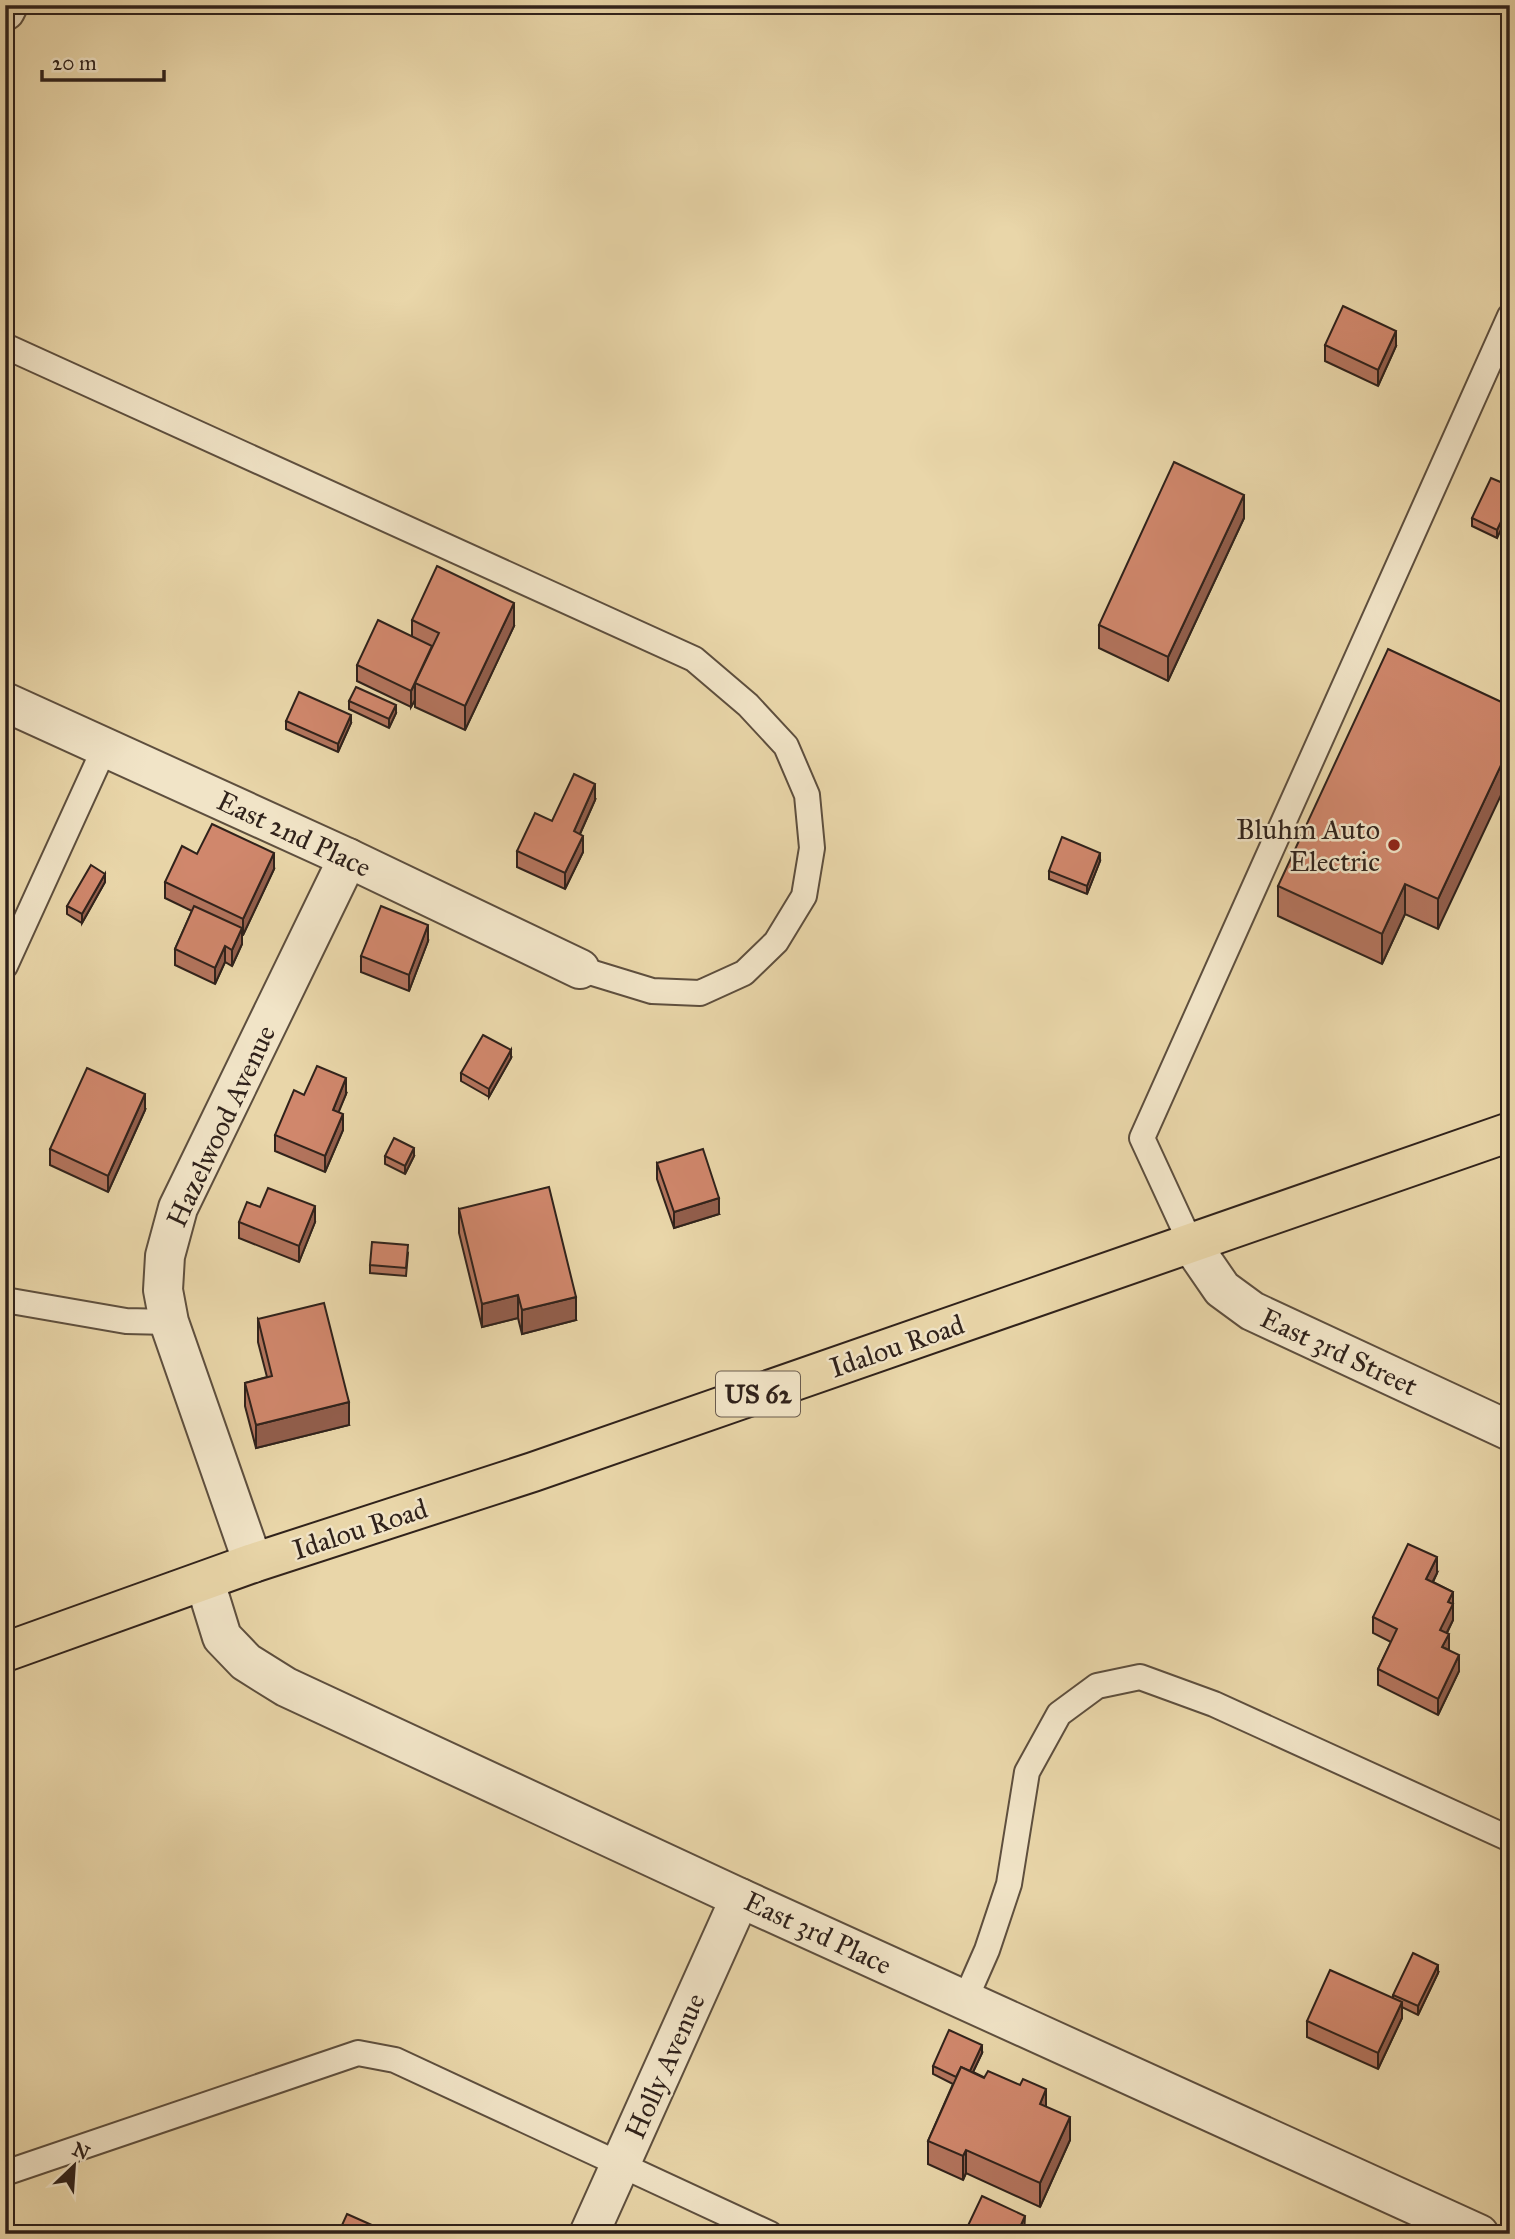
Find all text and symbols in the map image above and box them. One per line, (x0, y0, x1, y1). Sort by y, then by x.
scale bar (42, 38, 164, 82)
text: 20 m (52, 50, 97, 76)
street label: East 2nd Place (211, 783, 377, 885)
place label: Bluhm Auto Electric (1236, 812, 1380, 879)
marker: Bluhm Auto Electric (1386, 837, 1402, 853)
street label: Hazelwood Avenue (159, 1019, 283, 1233)
street label: East 3rd Street (1255, 1300, 1423, 1404)
street label: Idalou Road (825, 1307, 969, 1385)
road number: US 62 (716, 1372, 800, 1416)
street label: Idalou Road (288, 1491, 432, 1567)
street label: East 3rd Place (739, 1884, 897, 1982)
street label: Holly Avenue (617, 1988, 713, 2144)
north arrow (38, 2130, 108, 2200)
text: N (69, 2137, 93, 2165)

